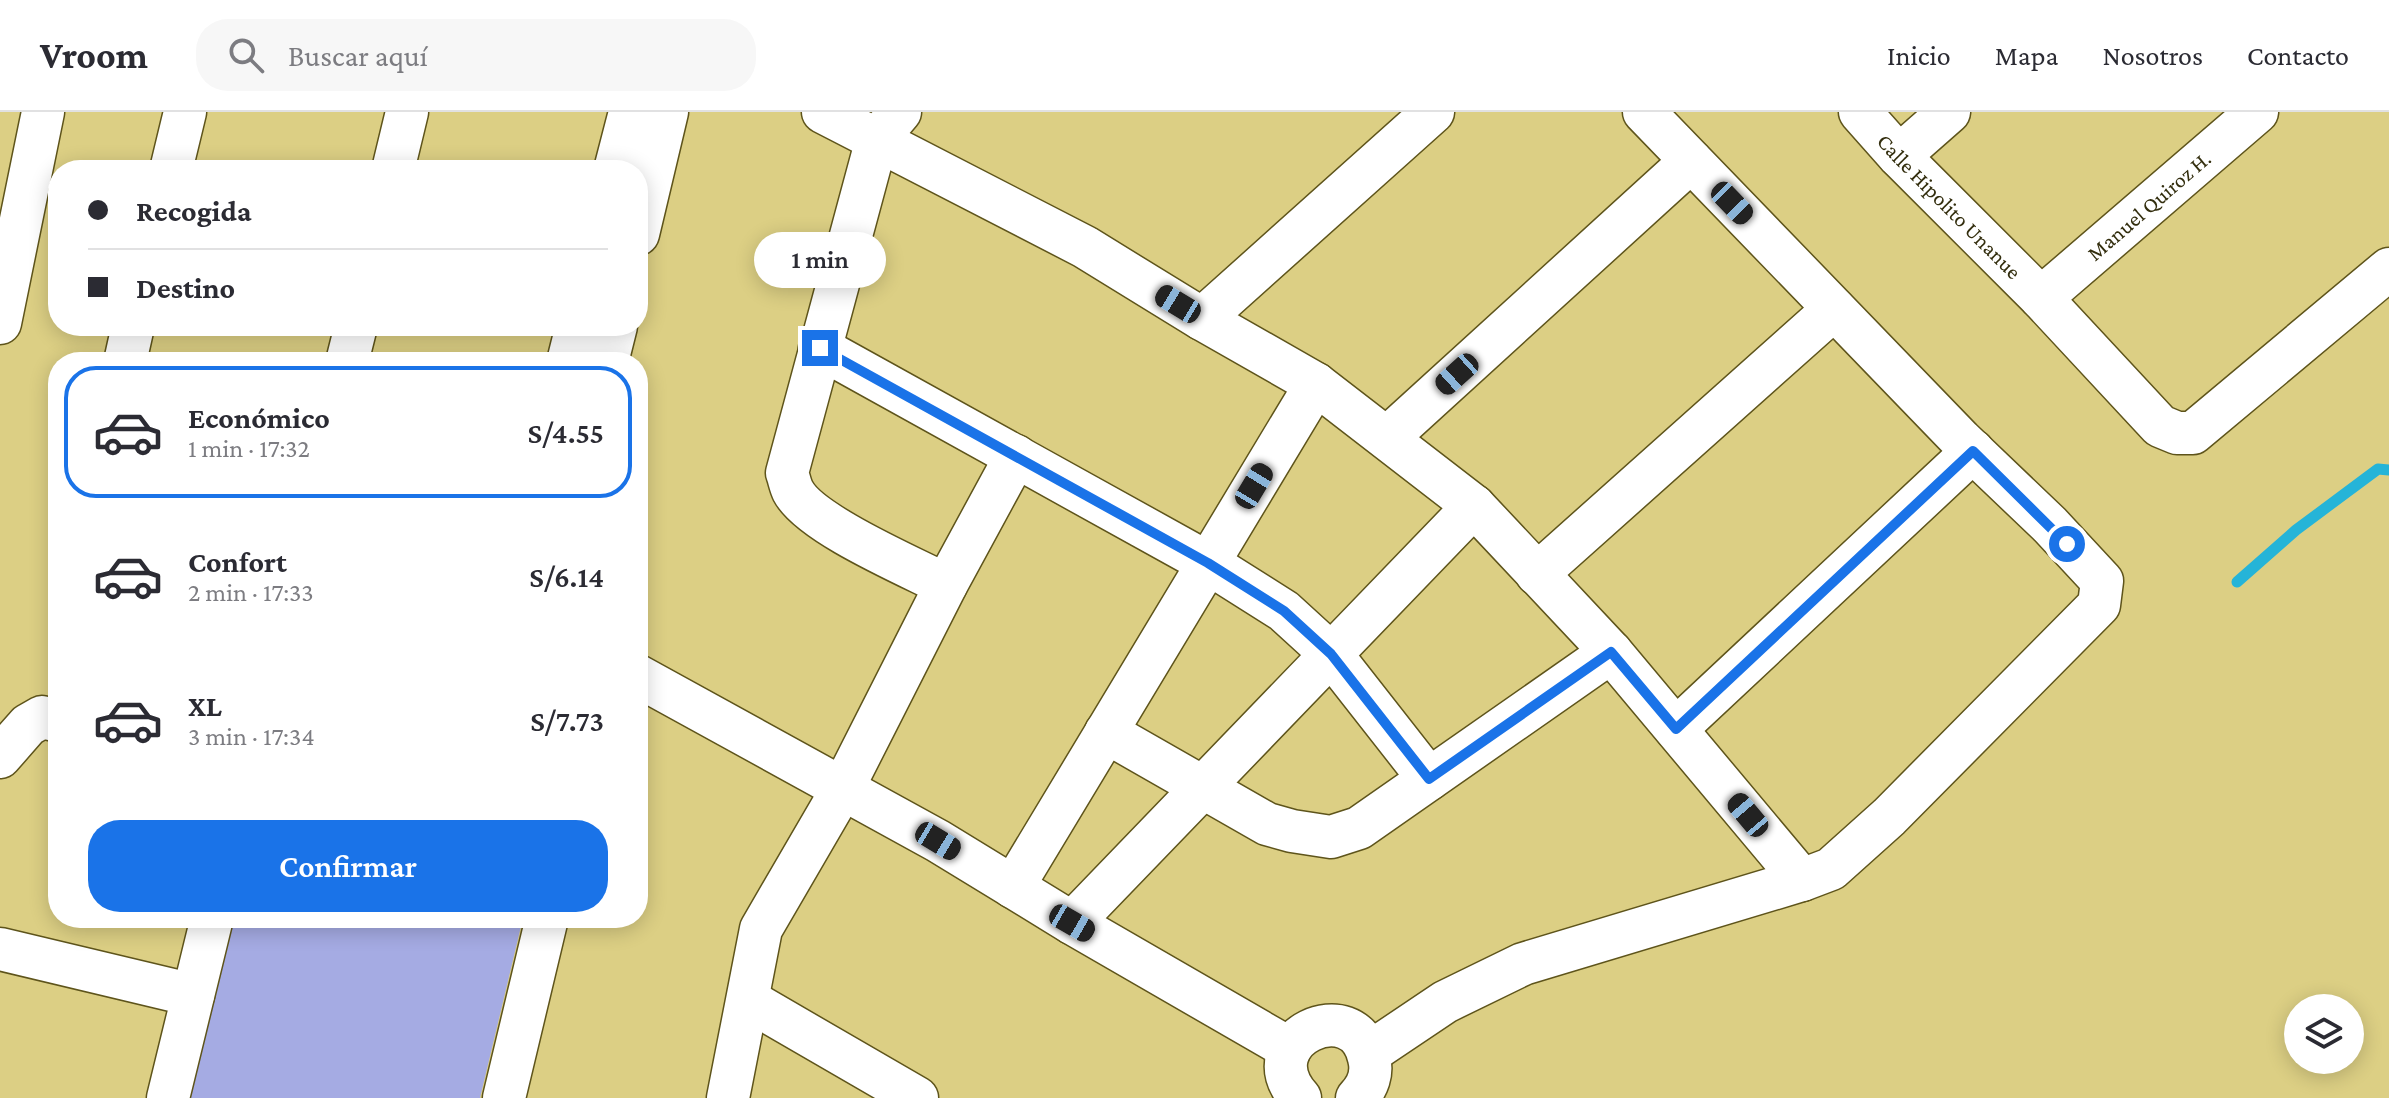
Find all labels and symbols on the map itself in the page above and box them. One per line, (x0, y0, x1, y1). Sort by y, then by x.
street label: Calle Hipolito Unanue (1872, 129, 2027, 284)
street label: Manuel Quiroz H. (2082, 146, 2216, 266)
car (1707, 177, 1757, 229)
callout: 1 min (754, 232, 886, 288)
car (1151, 281, 1205, 327)
route end (802, 330, 838, 366)
car (1431, 349, 1483, 399)
car (1231, 459, 1277, 513)
route start (2049, 526, 2085, 562)
car (1723, 789, 1773, 841)
car (911, 818, 965, 864)
car (1045, 901, 1099, 945)

